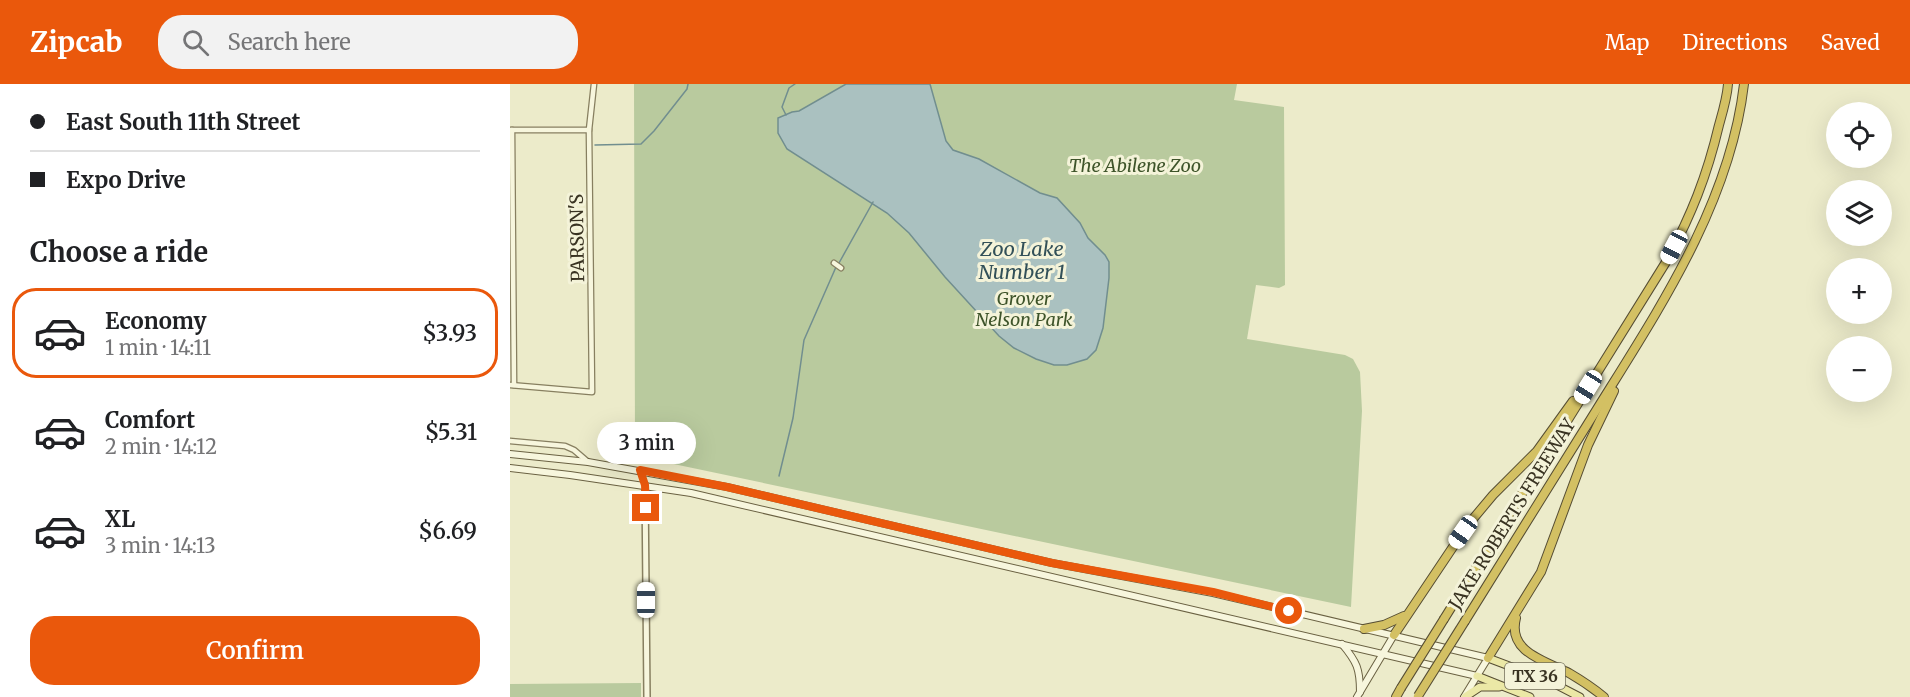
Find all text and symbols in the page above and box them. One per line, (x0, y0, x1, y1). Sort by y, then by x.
search box (158, 15, 578, 69)
text: Zipcab (30, 24, 122, 60)
icon: search (179, 26, 212, 59)
text: Search here (227, 28, 351, 56)
text: Map (1605, 29, 1649, 56)
text: Directions (1682, 29, 1787, 56)
text: Saved (1820, 29, 1880, 56)
map controls (1826, 102, 1892, 402)
button: locate (1826, 102, 1892, 168)
text: East South 11th Street (66, 108, 300, 136)
park label: The Abilene Zoo (1069, 154, 1201, 177)
text: Expo Drive (66, 166, 186, 194)
button: layers (1826, 180, 1892, 246)
street label: PARSON'S (565, 193, 589, 282)
car (1658, 227, 1690, 267)
text: Choose a ride (30, 235, 208, 269)
water label: Zoo Lake Number 1 (978, 236, 1066, 284)
button: + (1826, 258, 1892, 324)
park label: Grover Nelson Park (975, 287, 1073, 331)
icon: car (33, 306, 87, 360)
text: Economy (105, 307, 206, 335)
text: $3.93 (422, 319, 477, 347)
text: 1 min · 14:11 (105, 335, 211, 360)
button: − (1826, 336, 1892, 402)
car (1571, 367, 1605, 407)
icon: car (33, 405, 87, 459)
text: Comfort (105, 406, 195, 434)
street label: JAKE ROBERTS FREEWAY (1443, 414, 1581, 615)
text: $5.31 (425, 418, 477, 446)
callout: 3 min (596, 421, 696, 463)
text: 3 min (618, 430, 675, 455)
text: 2 min · 14:12 (105, 434, 217, 459)
route end (632, 494, 659, 521)
icon: car (33, 504, 87, 558)
text: XL (105, 505, 135, 533)
car (1445, 512, 1481, 552)
text: $6.69 (418, 517, 477, 545)
text: 3 min · 14:13 (105, 533, 216, 558)
car (637, 582, 655, 618)
route start (1275, 597, 1302, 624)
button: Confirm (30, 616, 480, 685)
road number: TX 36 (1505, 663, 1565, 689)

